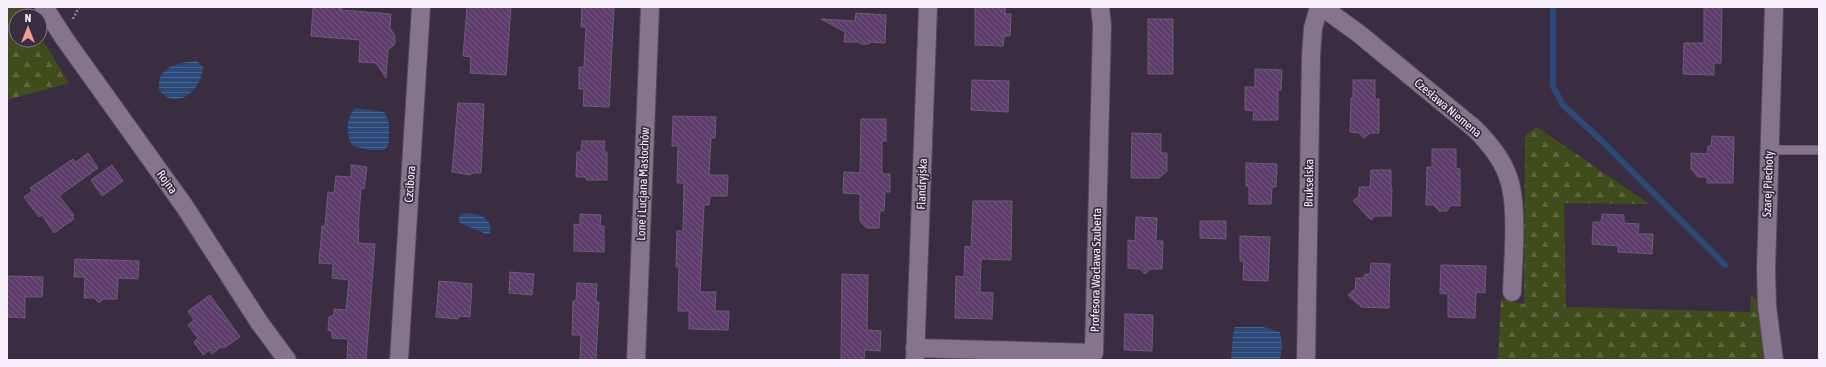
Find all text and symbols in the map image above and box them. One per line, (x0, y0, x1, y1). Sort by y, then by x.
north arrow (8, 8, 48, 48)
text: N (25, 12, 31, 24)
street label: Czesława Niemena (1412, 76, 1484, 140)
street label: Lone i Lucjana Masłochów (634, 127, 652, 241)
street label: Szarej Piechoty (1760, 151, 1776, 217)
street label: Flandryjska (914, 158, 930, 210)
street label: Brukselska (1302, 159, 1316, 207)
street label: Czcibora (402, 165, 418, 203)
street label: Rojna (154, 167, 180, 197)
street label: Profesora Wacława Szuberta (1088, 208, 1104, 332)

